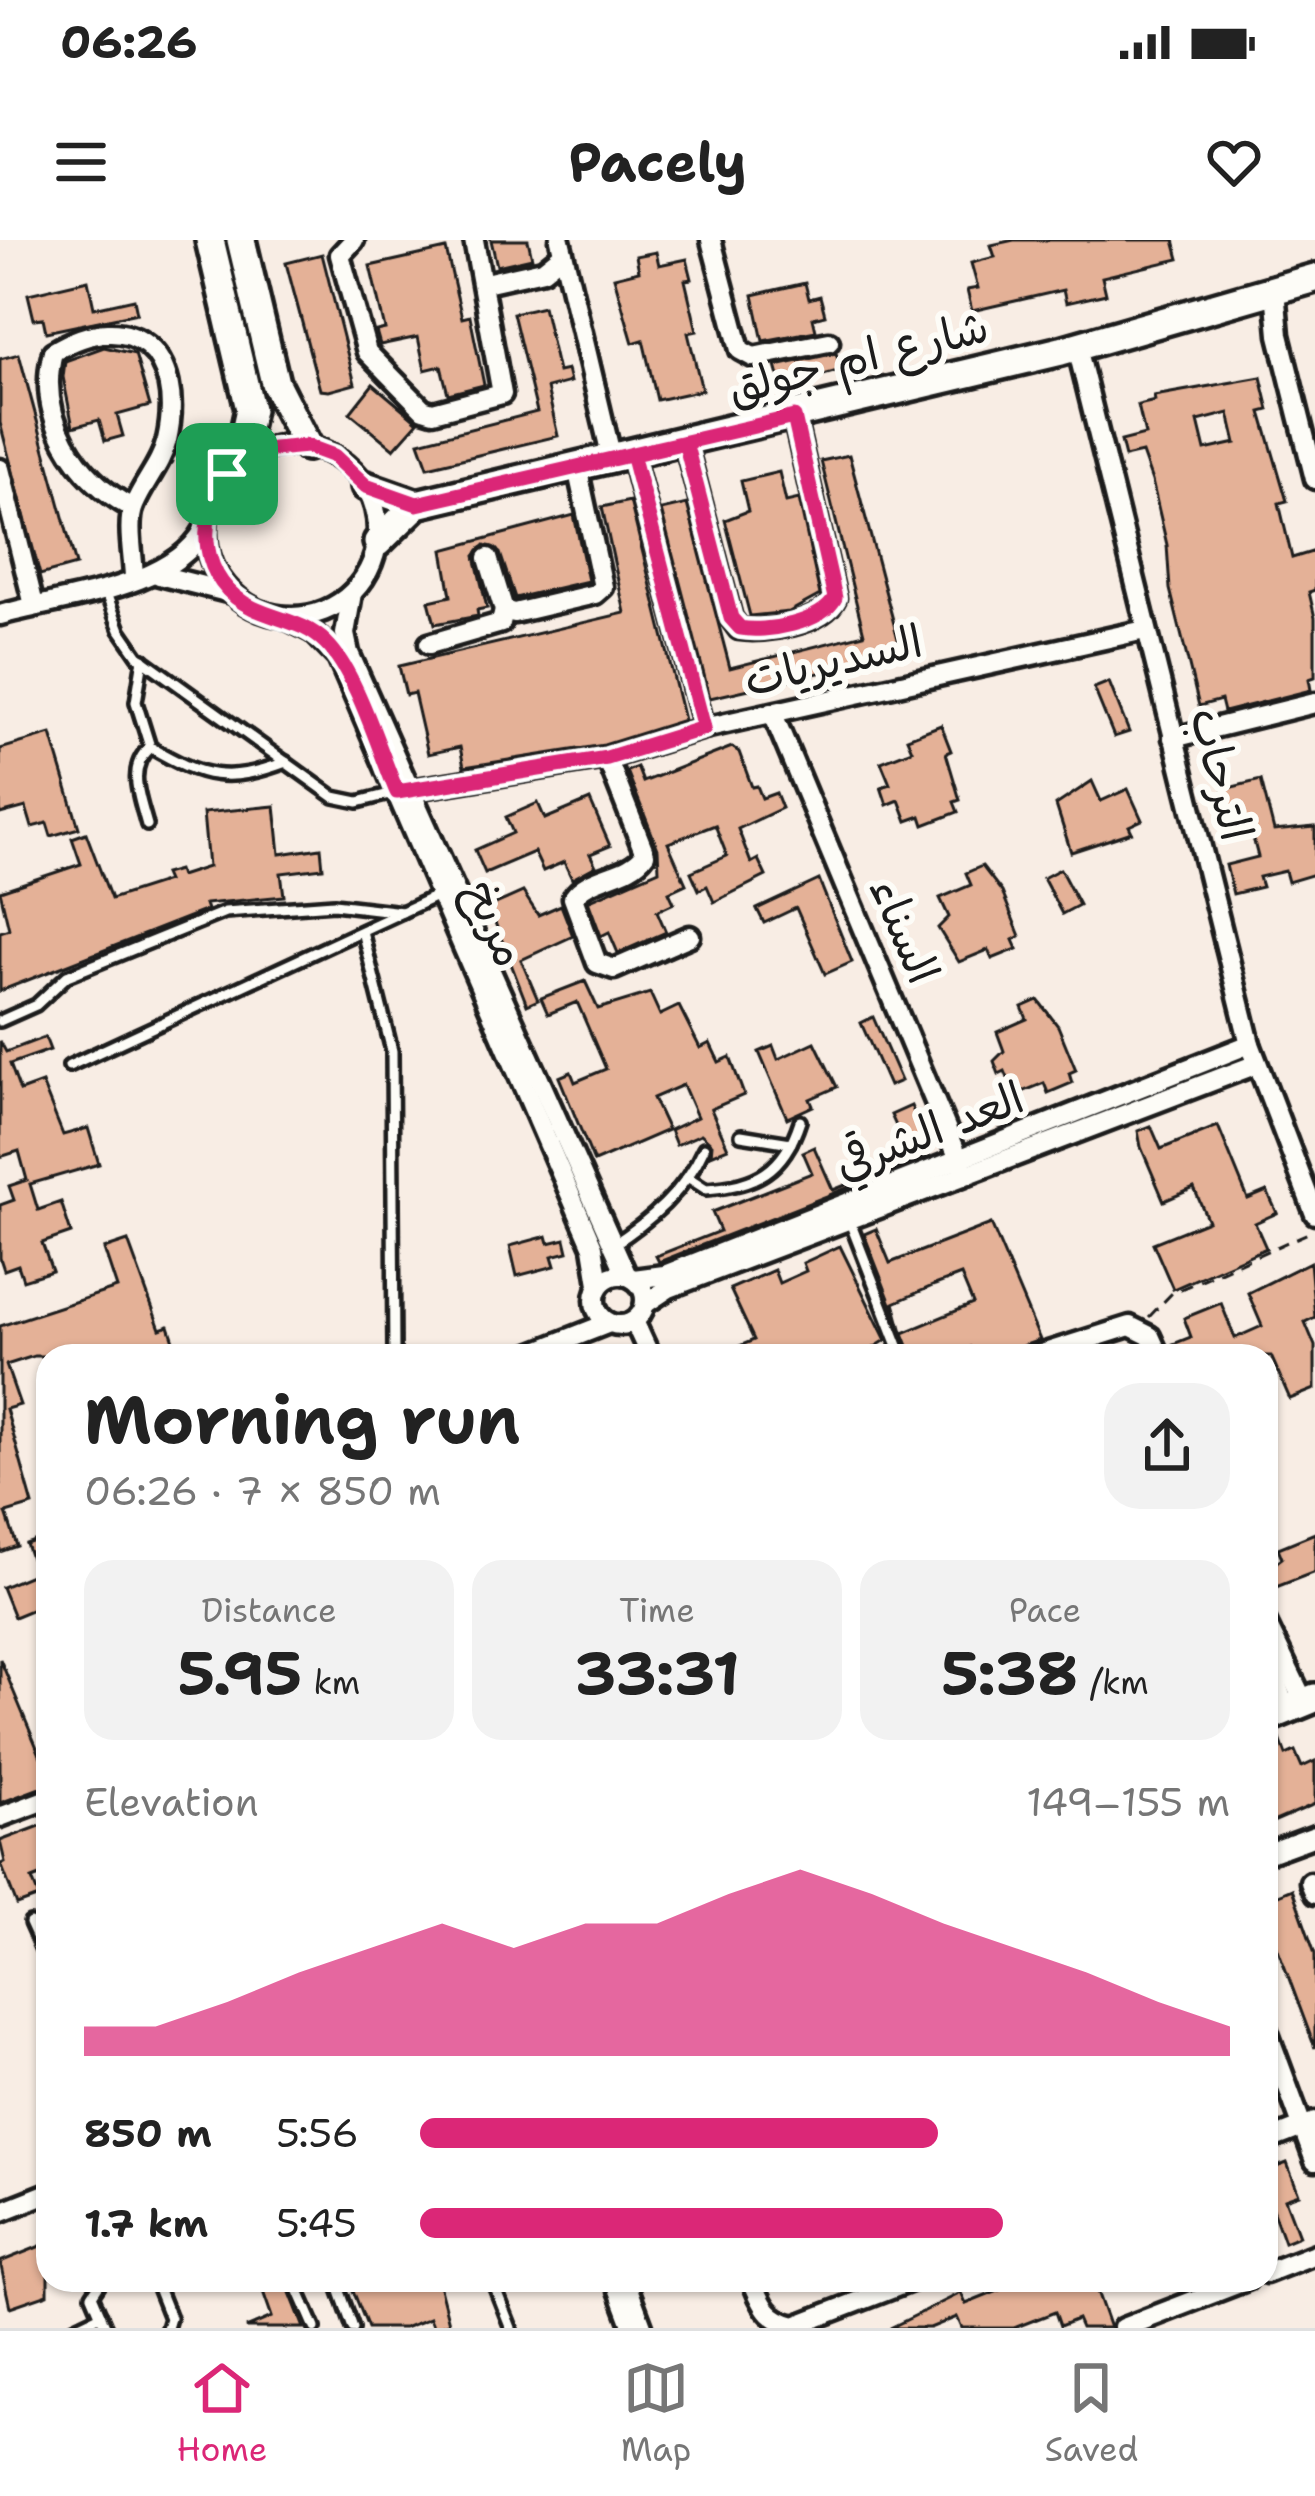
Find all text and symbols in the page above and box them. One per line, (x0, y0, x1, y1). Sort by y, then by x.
text: 06:26 (60, 12, 198, 72)
text: Pacely (568, 126, 747, 198)
icon: menu (48, 129, 114, 195)
icon: heart (1201, 129, 1267, 195)
street label: شارع ام جولق (722, 296, 996, 424)
pin (176, 423, 278, 525)
icon: arrive (194, 441, 260, 507)
street label: السديريات (738, 610, 928, 710)
street label: الترحاب (1177, 701, 1267, 847)
street label: السناء (856, 868, 954, 992)
street label: مريخ (450, 870, 541, 976)
street label: العد الشرقي (826, 1067, 1033, 1195)
text: Morning run (84, 1376, 520, 1464)
button: share (1104, 1383, 1230, 1509)
text: 06:26 · 7 × 850 m (84, 1465, 441, 1517)
text: Distance (201, 1588, 337, 1633)
text: Time (619, 1588, 695, 1633)
text: Pace (1009, 1588, 1081, 1633)
text: 5.95 (178, 1633, 302, 1713)
text: 33:31 (574, 1633, 740, 1713)
text: 5:38 (941, 1633, 1078, 1713)
text: km (302, 1660, 360, 1705)
text: /km (1078, 1660, 1149, 1705)
text: Elevation (84, 1776, 259, 1828)
text: 149–155 m (1026, 1776, 1230, 1828)
text: 850 m (84, 2107, 212, 2159)
text: 5:56 (276, 2107, 359, 2159)
text: 1.7 km (84, 2197, 208, 2249)
text: 5:45 (276, 2197, 357, 2249)
tab: Home (177, 2355, 267, 2472)
tab: Map (621, 2355, 691, 2472)
tab: Saved (1045, 2355, 1138, 2472)

